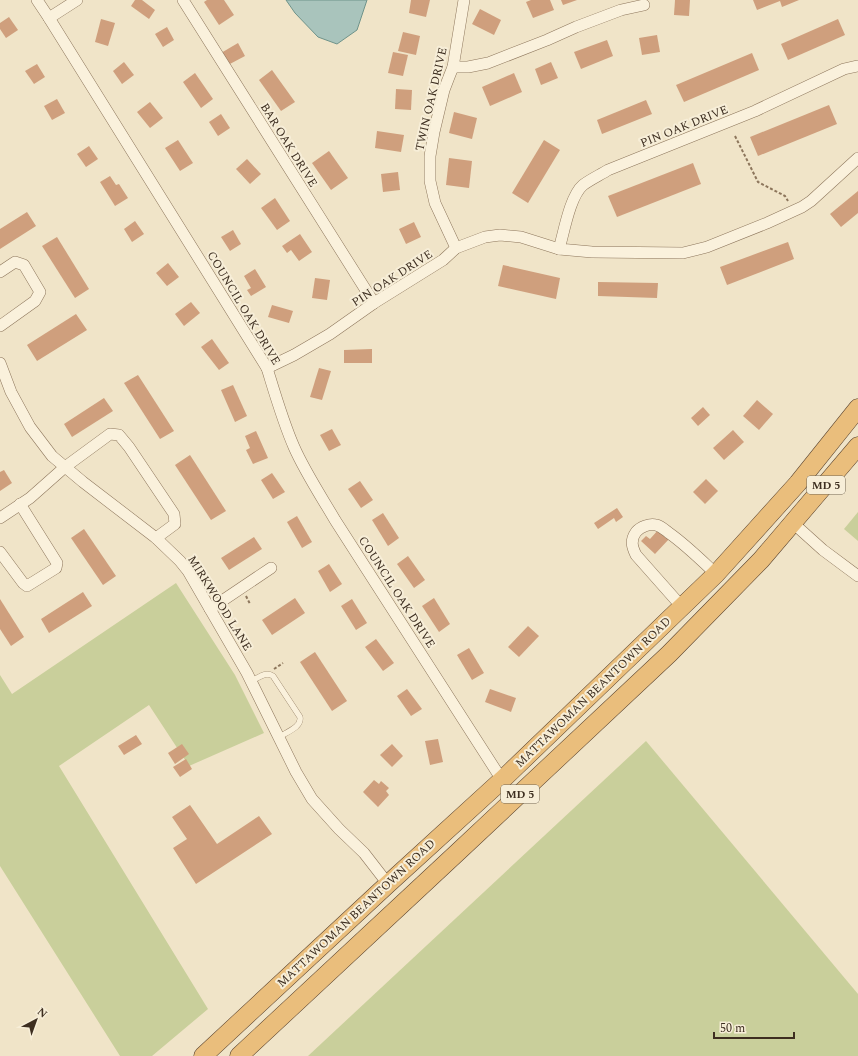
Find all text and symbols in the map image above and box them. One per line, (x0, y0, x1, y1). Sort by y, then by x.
street label: TWIN OAK DRIVE (410, 45, 453, 153)
street label: BAR OAK DRIVE (255, 99, 322, 191)
street label: PIN OAK DRIVE (637, 100, 731, 153)
street label: PIN OAK DRIVE (348, 245, 437, 312)
street label: COUNCIL OAK DRIVE (202, 248, 285, 369)
road number: MD 5 (807, 476, 845, 494)
street label: COUNCIL OAK DRIVE (353, 533, 440, 652)
street label: MIRKWOOD LANE (183, 552, 257, 655)
street label: MATTAWOMAN BEANTOWN ROAD (511, 612, 676, 772)
road number: MD 5 (501, 785, 539, 803)
street label: MATTAWOMAN BEANTOWN ROAD (273, 835, 440, 992)
north arrow (16, 1000, 56, 1040)
text: N (33, 1003, 51, 1022)
scale bar (714, 1014, 794, 1040)
text: 50 m (720, 1019, 745, 1038)

